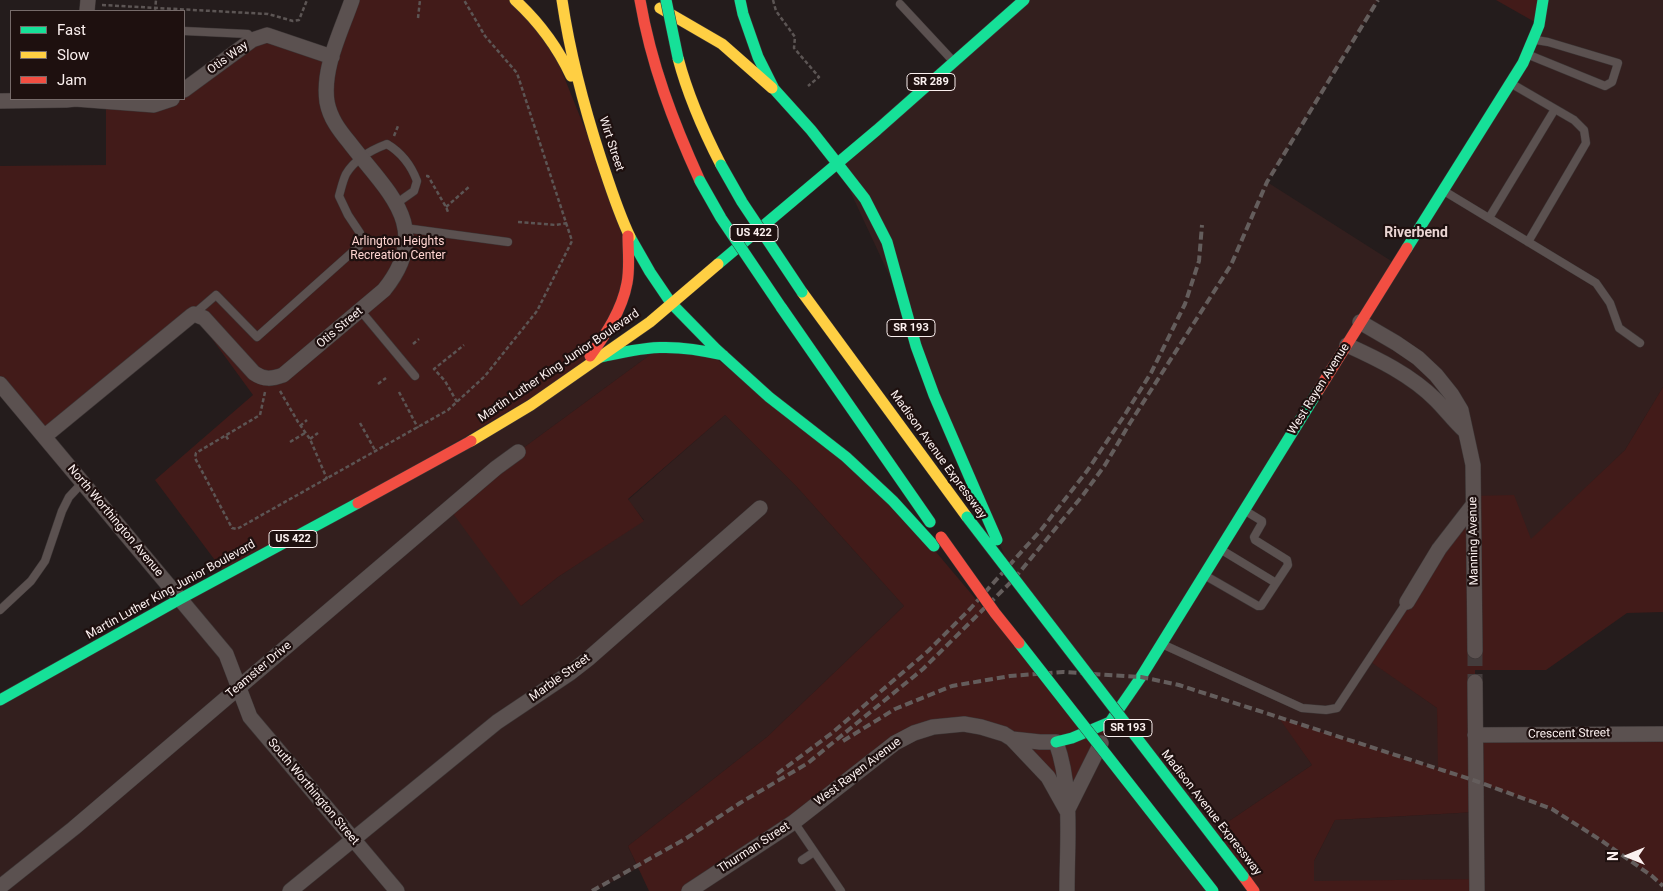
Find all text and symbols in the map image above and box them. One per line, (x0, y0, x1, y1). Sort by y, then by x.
legend (10, 10, 185, 100)
text: Fast (57, 21, 86, 39)
street label: Otis Way (205, 38, 251, 78)
text: Slow (57, 46, 89, 64)
text: Jam (57, 71, 87, 89)
road number: SR 289 (907, 74, 955, 90)
street label: Wirt Street (595, 115, 627, 173)
road number: US 422 (730, 224, 778, 242)
district label: Riverbend (1384, 225, 1448, 241)
park label: Arlington Heights Recreation Center (350, 235, 446, 263)
street label: Otis Street (314, 305, 366, 351)
street label: Martin Luther King Junior Boulevard (476, 307, 642, 425)
road number: SR 193 (887, 319, 935, 336)
street label: West Rayen Avenue (1285, 341, 1353, 437)
street label: Madison Avenue Expressway (887, 388, 989, 522)
street label: North Worthington Avenue (64, 462, 166, 580)
street label: Manning Avenue (1466, 497, 1482, 585)
road number: US 422 (269, 530, 317, 548)
street label: Martin Luther King Junior Boulevard (84, 537, 258, 643)
street label: Teamster Drive (224, 639, 294, 701)
street label: Marble Street (527, 651, 593, 705)
road number: SR 193 (1104, 720, 1152, 736)
street label: Crescent Street (1528, 726, 1610, 742)
street label: West Rayen Avenue (812, 735, 904, 809)
street label: South Worthington Street (264, 736, 362, 848)
street label: Madison Avenue Expressway (1158, 748, 1264, 878)
street label: Thurman Street (715, 819, 793, 877)
north arrow (1603, 831, 1653, 881)
text: N (1605, 851, 1621, 861)

